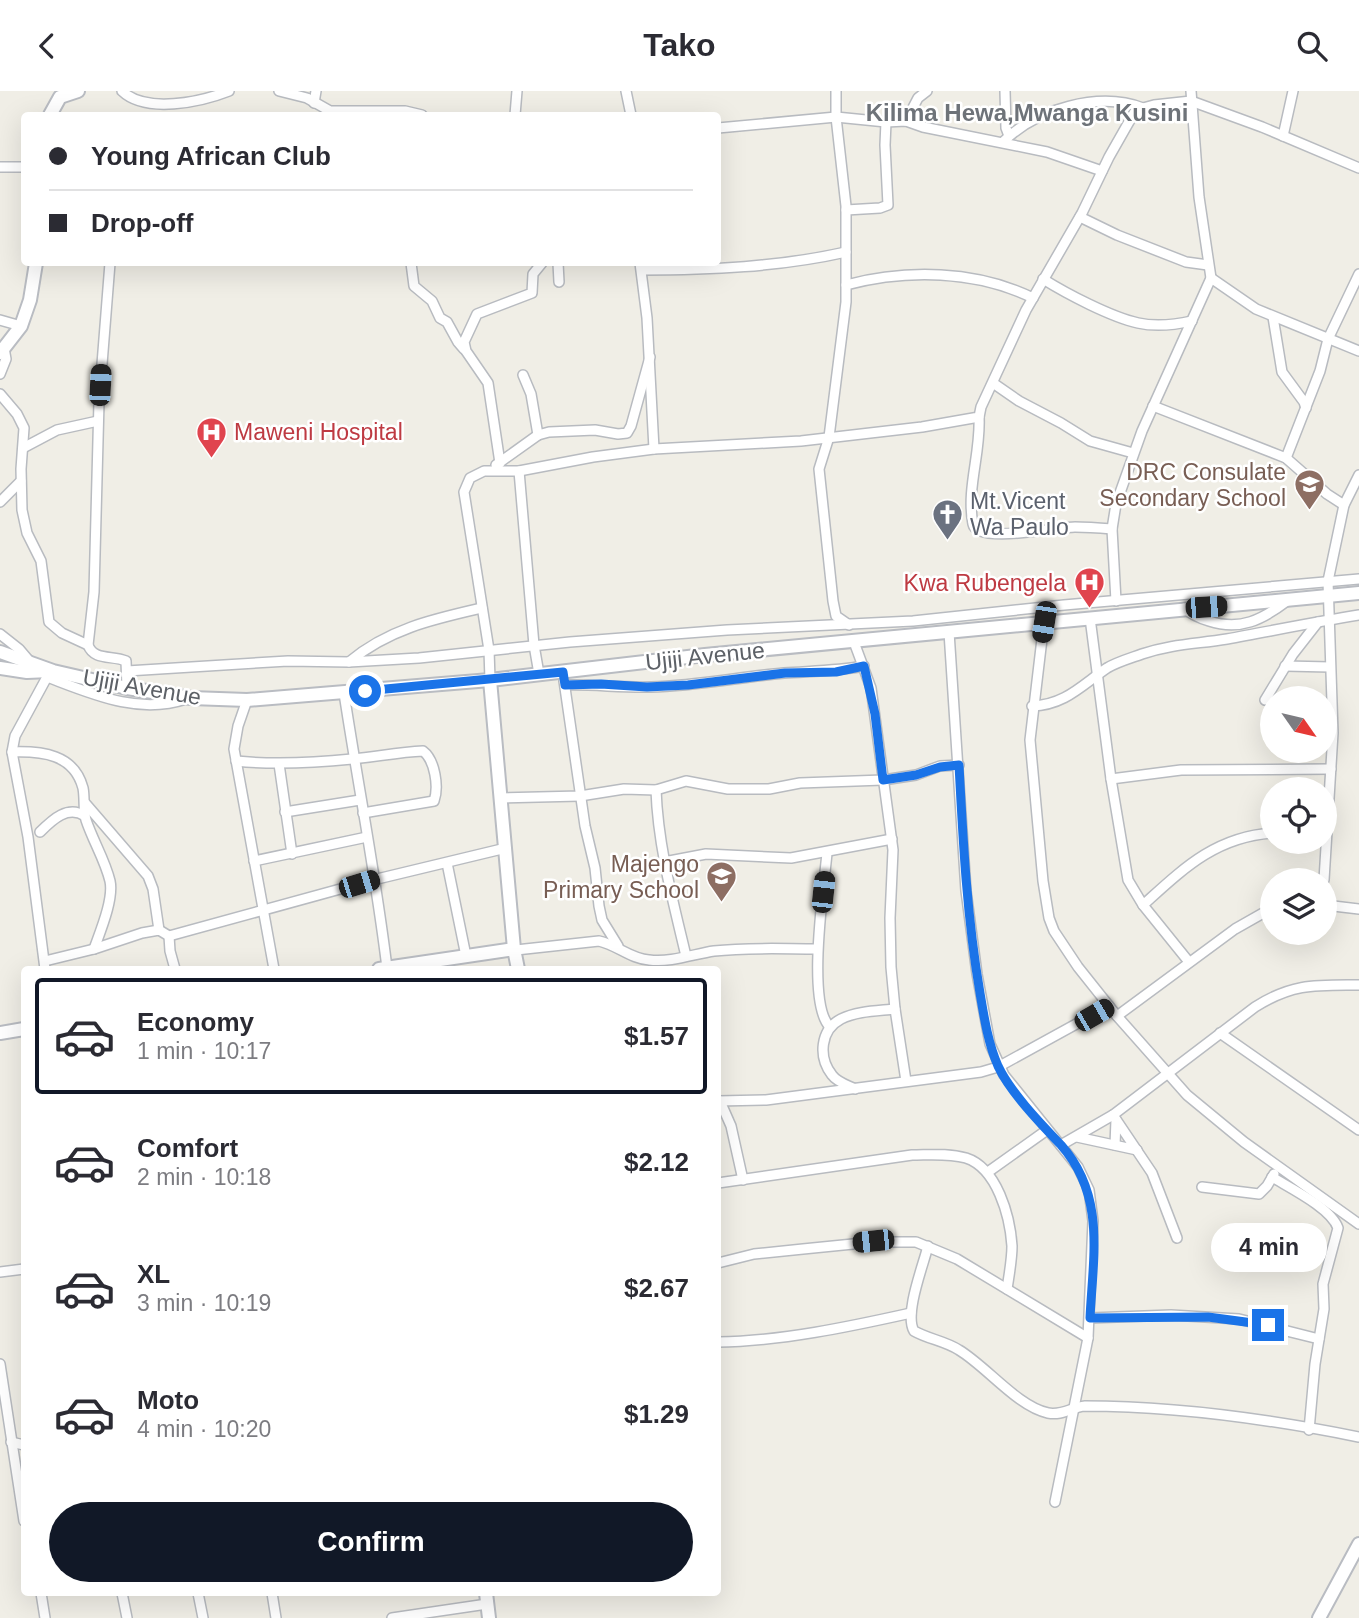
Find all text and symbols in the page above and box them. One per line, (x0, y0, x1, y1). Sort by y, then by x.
icon: back (28, 27, 66, 65)
text: Tako (643, 27, 716, 63)
icon: search (1293, 27, 1331, 65)
district label: Kilima Hewa,Mwanga Kusini (866, 99, 1188, 126)
text: Young African Club (91, 141, 331, 171)
text: Drop-off (91, 208, 194, 238)
car (89, 363, 112, 407)
hospital icon: Maweni Hospital (194, 415, 228, 459)
place label: Maweni Hospital (234, 419, 403, 445)
place label: DRC Consulate Secondary School (1099, 459, 1286, 511)
school or university icon: DRC Consulate Secondary School (1292, 468, 1326, 512)
place label: Mt.Vicent Wa Paulo (970, 488, 1069, 540)
church icon: Mt.Vicent Wa Paulo (930, 497, 964, 541)
hospital icon: Kwa Rubengela (1072, 566, 1106, 610)
place label: Kwa Rubengela (904, 570, 1066, 596)
car (1185, 595, 1228, 619)
car (1031, 600, 1058, 644)
street label: Ujiji Avenue (644, 637, 766, 675)
street label: Ujiji Avenue (81, 664, 203, 710)
route start (349, 675, 381, 707)
north arrow (1260, 686, 1337, 763)
map controls (1260, 686, 1337, 945)
button: locate (1260, 777, 1337, 854)
place label: Majengo Primary School (543, 851, 699, 903)
school or university icon: Majengo Primary School (705, 860, 739, 904)
car (336, 868, 383, 900)
button: layers (1260, 868, 1337, 945)
car (811, 870, 836, 914)
car (1071, 995, 1118, 1035)
icon: car (53, 1005, 116, 1068)
text: Economy (137, 1007, 254, 1037)
text: $1.57 (624, 1021, 689, 1051)
text: 1 min · 10:17 (137, 1038, 271, 1064)
icon: car (53, 1131, 116, 1194)
text: Comfort (137, 1133, 238, 1163)
text: $2.12 (624, 1147, 689, 1177)
text: 2 min · 10:18 (137, 1164, 271, 1190)
callout: 4 min (1210, 1223, 1326, 1273)
car (852, 1228, 895, 1254)
text: 4 min (1239, 1234, 1299, 1260)
icon: car (53, 1257, 116, 1320)
text: XL (137, 1259, 170, 1289)
text: $2.67 (624, 1273, 689, 1303)
text: 3 min · 10:19 (137, 1290, 271, 1316)
route end (1252, 1309, 1284, 1341)
icon: car (53, 1383, 116, 1446)
text: Moto (137, 1385, 199, 1415)
text: $1.29 (624, 1399, 689, 1429)
text: 4 min · 10:20 (137, 1416, 271, 1442)
button: Confirm (49, 1502, 693, 1582)

